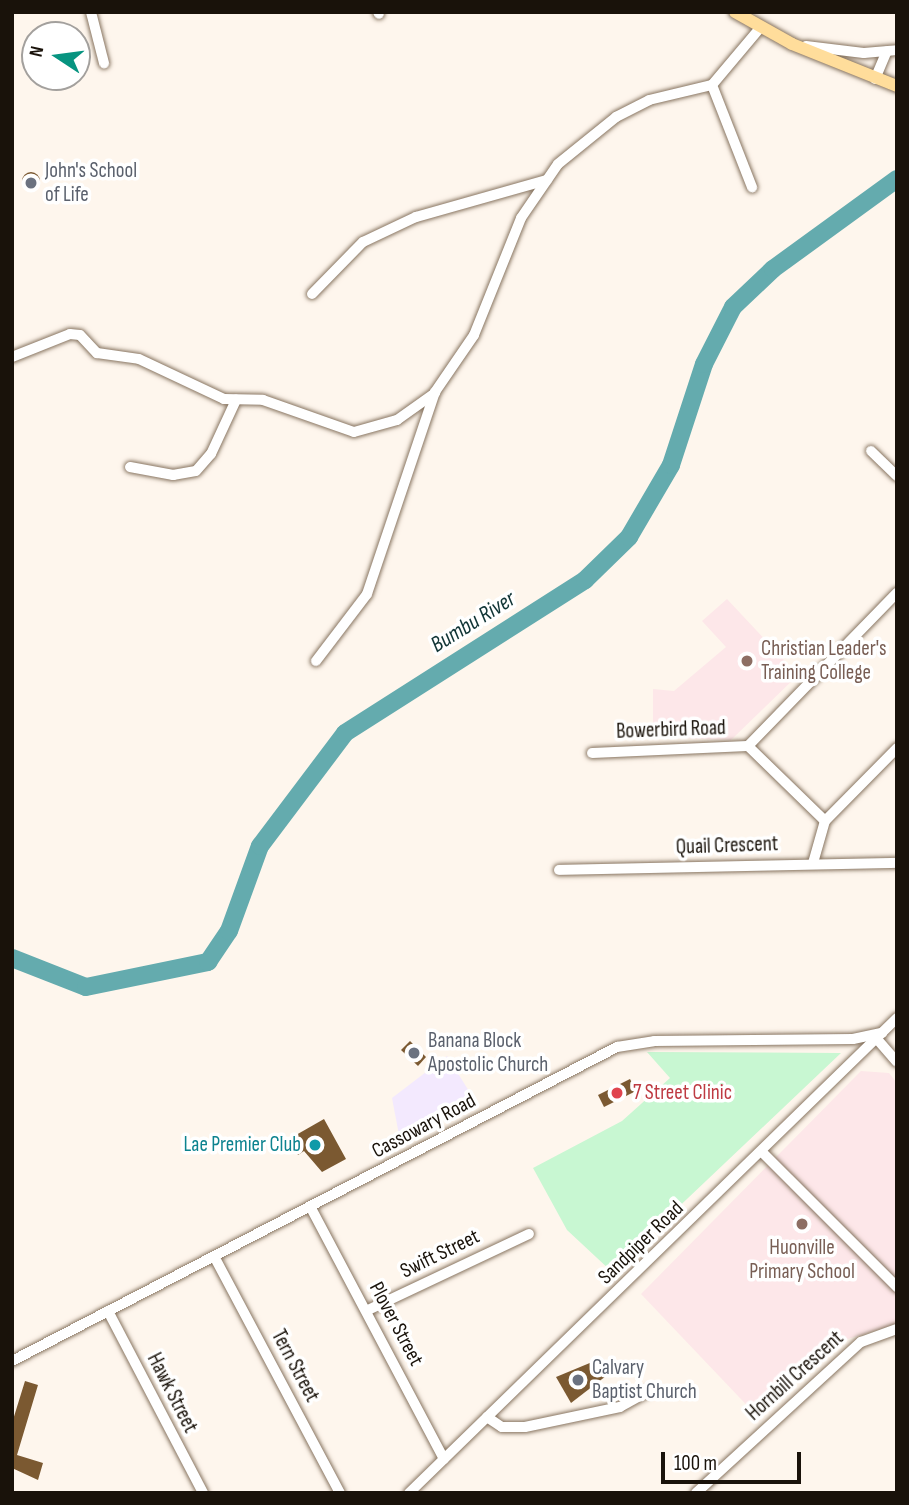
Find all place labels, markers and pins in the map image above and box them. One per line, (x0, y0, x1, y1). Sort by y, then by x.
place label: John's School of Life (45, 158, 137, 208)
marker: John's School of Life (23, 175, 39, 191)
place label: Christian Leader's Training College (761, 636, 887, 686)
marker: Christian Leader's Training College (739, 653, 755, 669)
place label: Banana Block Apostolic Church (428, 1028, 548, 1078)
marker: Banana Block Apostolic Church (406, 1045, 422, 1061)
place label: 7 Street Clinic (633, 1080, 732, 1106)
marker: 7 Street Clinic (607, 1083, 627, 1103)
place label: Lae Premier Club (184, 1132, 301, 1158)
marker: Lae Premier Club (307, 1137, 323, 1153)
marker: Huonville Primary School (794, 1216, 810, 1232)
place label: Huonville Primary School (749, 1235, 855, 1285)
place label: Calvary Baptist Church (592, 1355, 697, 1405)
marker: Calvary Baptist Church (570, 1372, 586, 1388)

